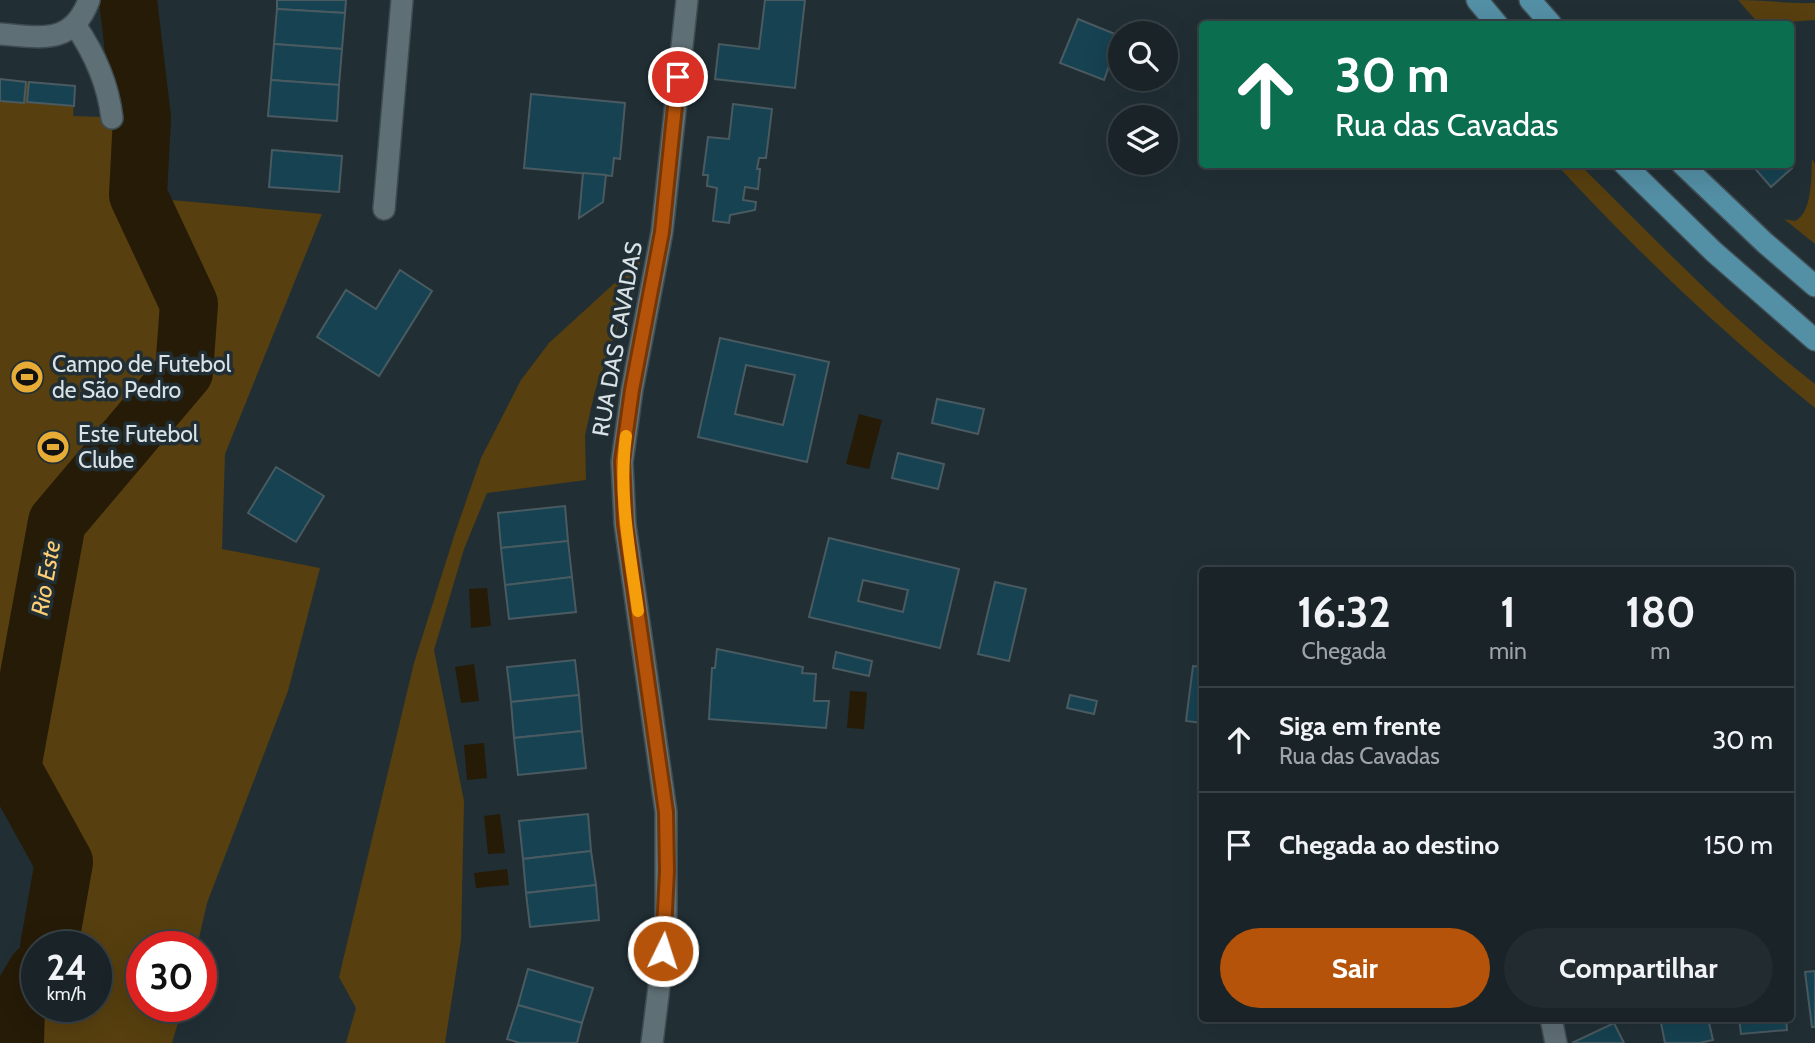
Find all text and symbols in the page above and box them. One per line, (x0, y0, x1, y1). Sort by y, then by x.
map controls (1108, 21, 1178, 175)
button: search (1108, 21, 1178, 91)
text: 30 m (1335, 45, 1450, 104)
pin (648, 47, 708, 107)
icon: ahead (1220, 49, 1311, 140)
icon: arrive (659, 58, 697, 96)
button: layers (1108, 105, 1178, 175)
text: Rua das Cavadas (1335, 105, 1559, 144)
street label: RUA DAS CAVADAS (586, 240, 648, 438)
place label: Campo de Futebol de São Pedro (52, 350, 232, 404)
sports icon: Campo de Futebol de São Pedro (8, 358, 46, 396)
place label: Este Futebol Clube (78, 420, 199, 474)
sports icon: Este Futebol Clube (34, 428, 72, 466)
water label: Rio Este (25, 538, 66, 618)
text: 16:32 (1297, 586, 1391, 638)
text: 1 (1500, 586, 1516, 638)
text: 180 (1625, 586, 1696, 638)
text: Chegada (1302, 637, 1386, 665)
text: min (1489, 637, 1527, 665)
text: m (1650, 637, 1670, 665)
text: Siga em frente (1279, 710, 1441, 742)
icon: ahead (1220, 721, 1258, 759)
text: 30 m (1712, 724, 1773, 756)
text: Rua das Cavadas (1279, 742, 1440, 770)
icon: arrive (1220, 826, 1258, 864)
text: Chegada ao destino (1279, 829, 1499, 861)
text: 150 m (1704, 829, 1773, 861)
position arrow (626, 914, 700, 988)
button: Sair (1220, 928, 1490, 1008)
button: Compartilhar (1504, 928, 1773, 1008)
speed limit sign: 30 (126, 931, 217, 1022)
text: 24 (46, 946, 87, 989)
text: km/h (47, 983, 86, 1005)

